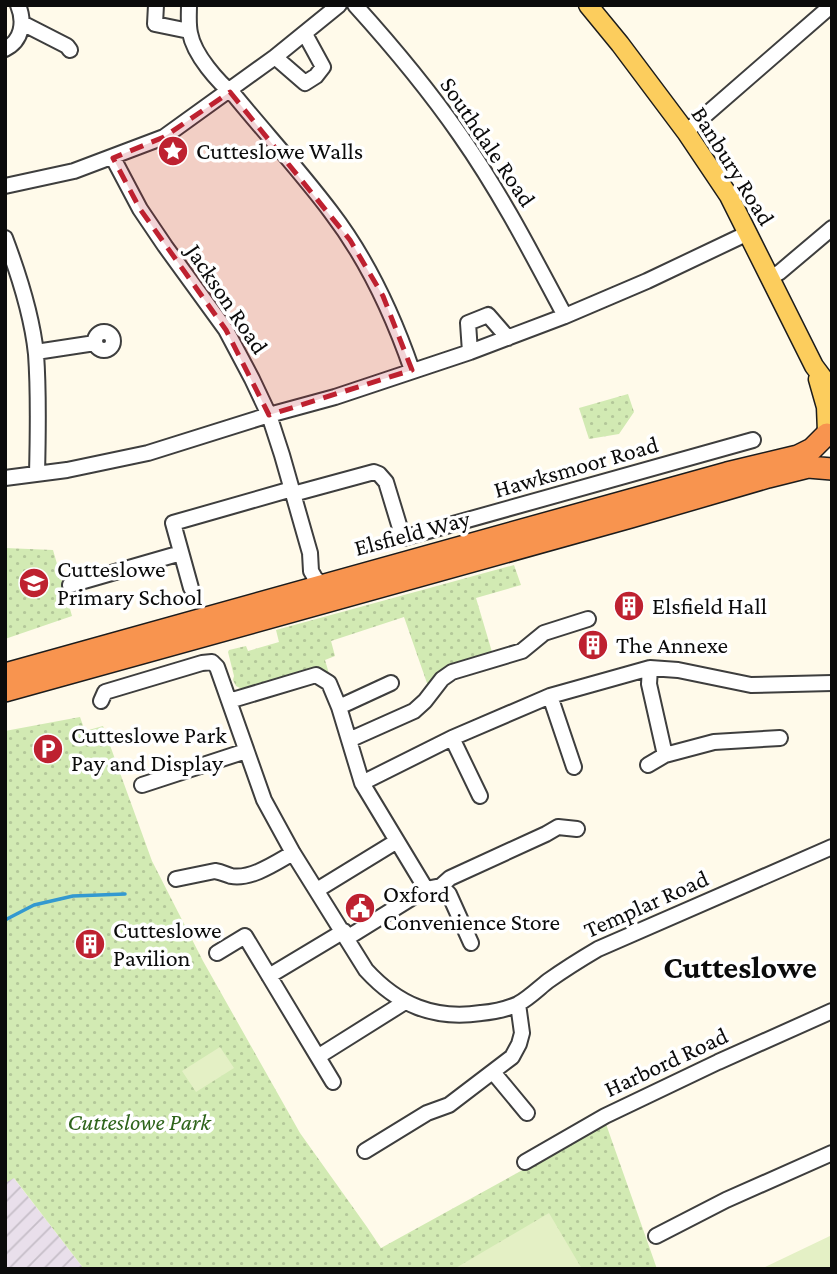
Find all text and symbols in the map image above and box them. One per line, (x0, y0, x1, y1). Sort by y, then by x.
street label: Southdale Road (435, 72, 542, 212)
street label: Banbury Road (686, 101, 781, 230)
place icon: Cutteslowe Walls (156, 134, 190, 168)
place label: Cutteslowe Walls (196, 137, 363, 164)
street label: Jackson Road (180, 237, 274, 359)
street label: Hawksmoor Road (490, 430, 662, 503)
street label: Elsfield Way (351, 504, 474, 561)
place label: Cutteslowe Primary School (57, 555, 202, 610)
school or university icon: Cutteslowe Primary School (17, 566, 51, 600)
building icon: Elsfield Hall (612, 589, 646, 623)
place label: Elsfield Hall (652, 592, 767, 619)
building icon: The Annexe (576, 628, 610, 662)
place label: The Annexe (616, 631, 728, 658)
place label: Cutteslowe Park Pay and Display (71, 721, 227, 776)
parking icon: Cutteslowe Park Pay and Display (31, 732, 65, 766)
street label: Templar Road (579, 864, 713, 943)
place label: Oxford Convenience Store (383, 880, 560, 935)
public building icon: Oxford Convenience Store (343, 891, 377, 925)
place label: Cutteslowe Pavilion (113, 916, 222, 971)
building icon: Cutteslowe Pavilion (73, 927, 107, 961)
district label: Cutteslowe (663, 949, 817, 985)
street label: Harbord Road (600, 1021, 732, 1102)
park label: Cutteslowe Park (67, 1108, 212, 1135)

